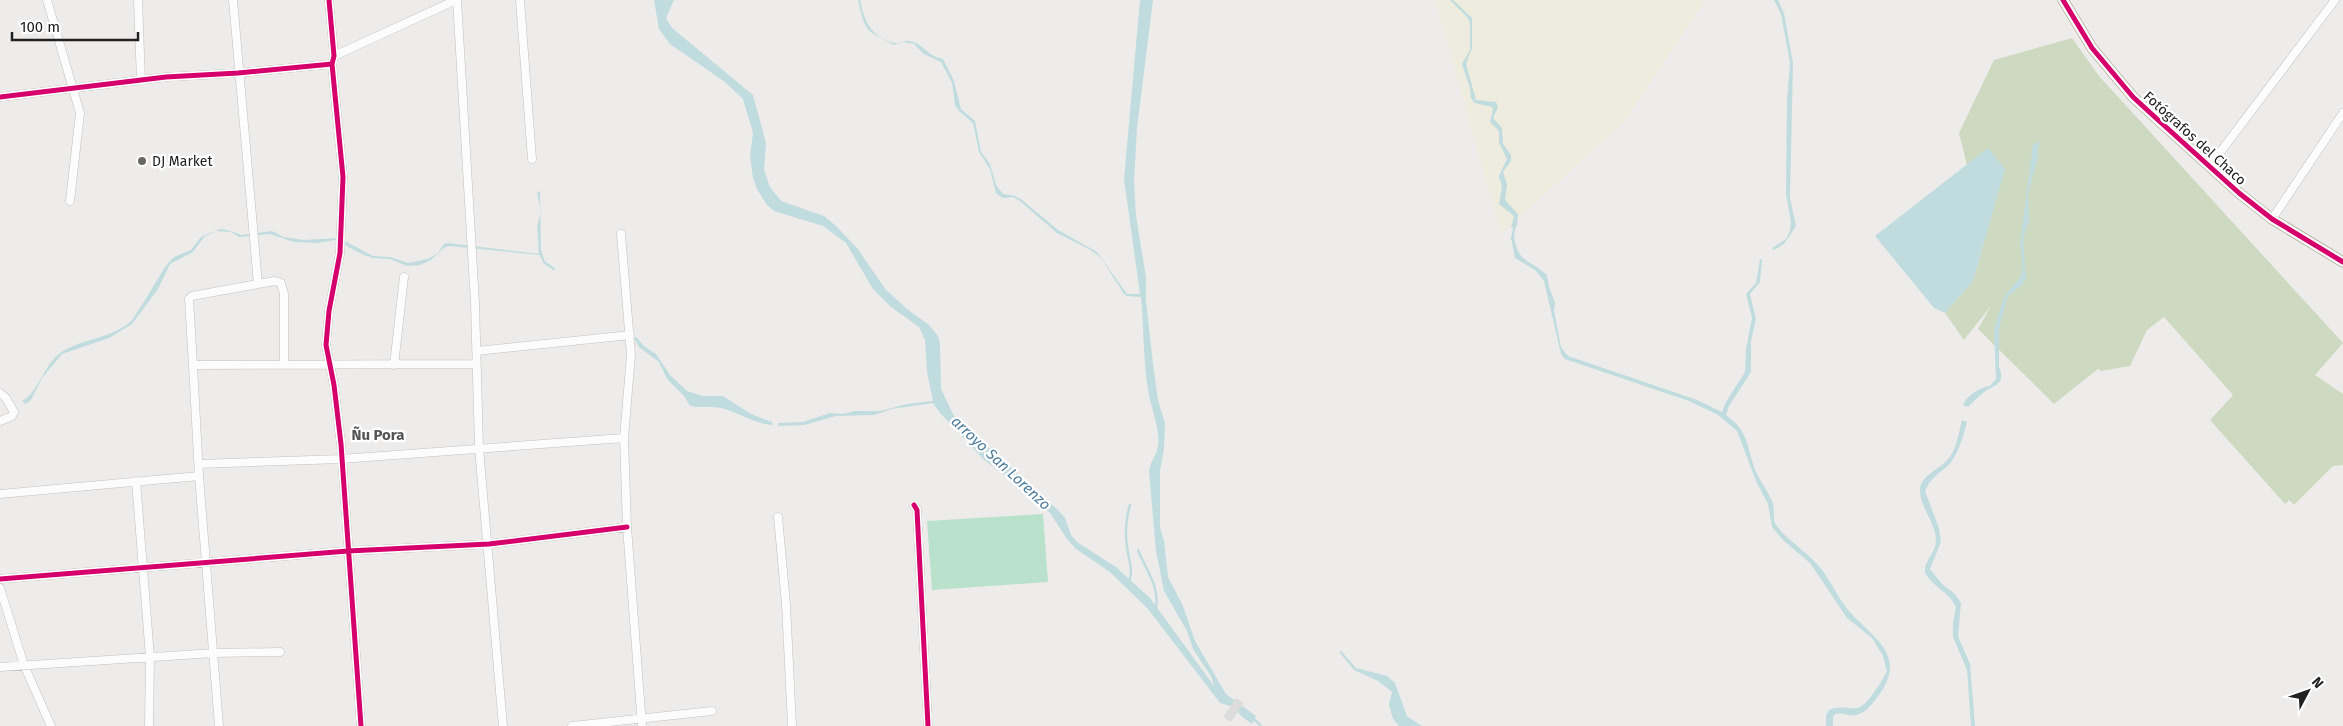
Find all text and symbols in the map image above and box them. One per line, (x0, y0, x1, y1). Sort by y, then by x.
scale bar (12, 10, 139, 42)
text: 100 m (20, 18, 60, 36)
street label: Fotógrafos del Chaco (2140, 88, 2250, 189)
place label: DJ Market (152, 153, 213, 170)
marker: DJ Market (136, 155, 148, 167)
water label: arroyo San Lorenzo (947, 412, 1055, 514)
district label: Ñu Pora (351, 426, 405, 444)
north arrow (2283, 666, 2333, 716)
text: N (2308, 674, 2327, 692)

